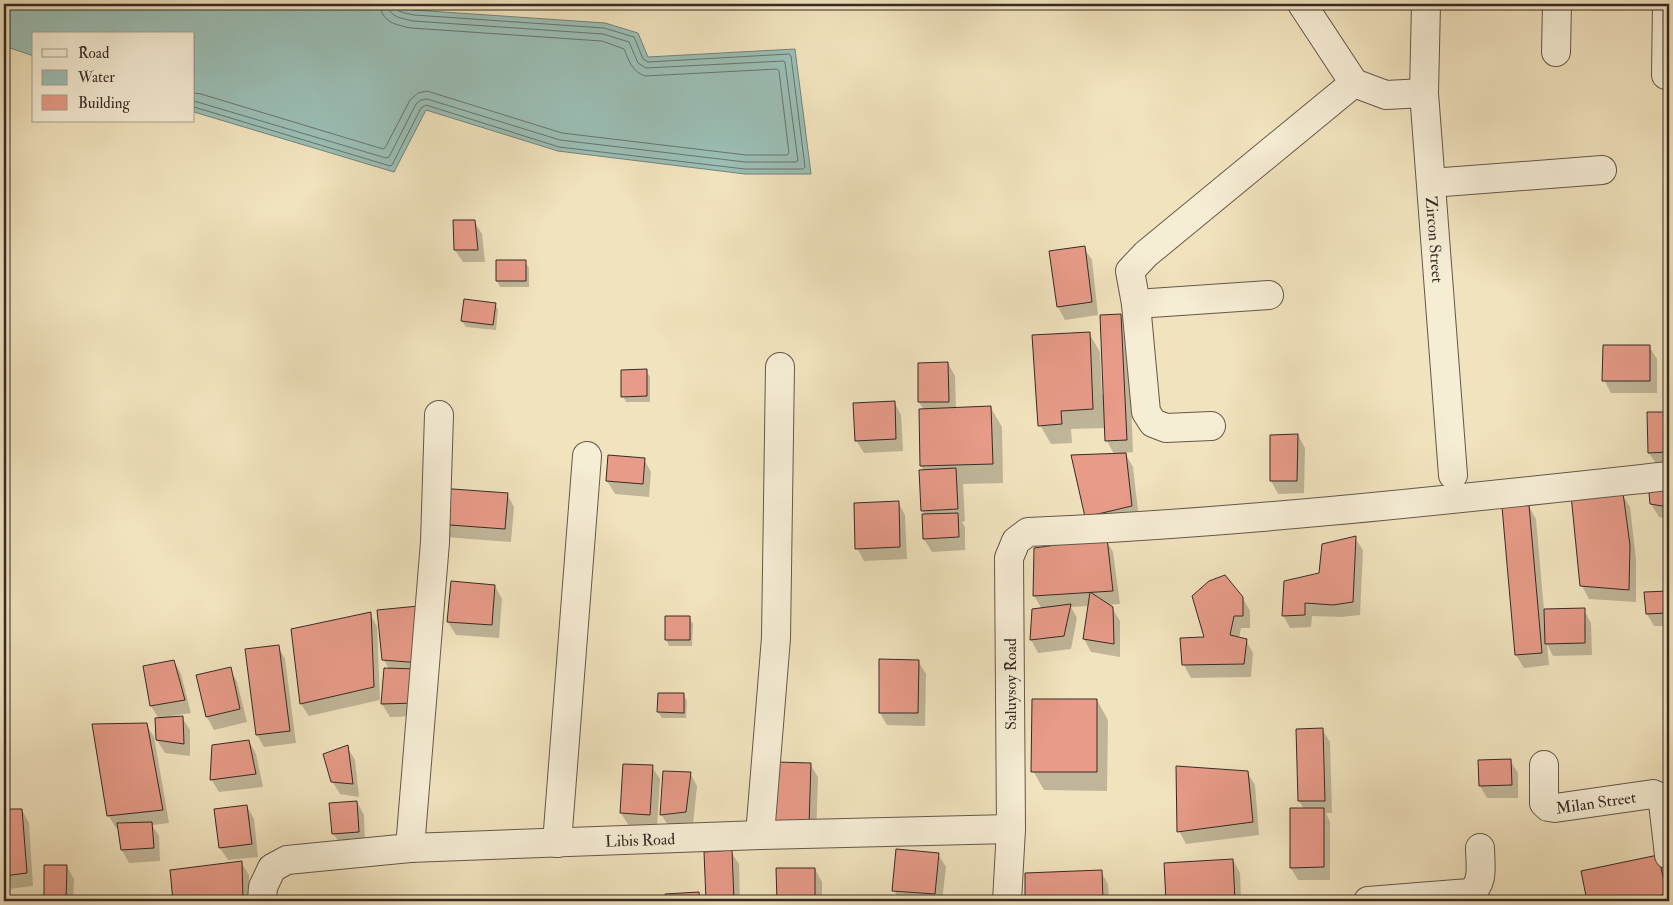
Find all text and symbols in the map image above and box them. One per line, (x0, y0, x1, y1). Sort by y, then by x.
legend (32, 32, 195, 122)
text: Road (78, 44, 110, 63)
text: Water (77, 68, 115, 87)
text: Building (78, 94, 130, 113)
street label: Zircon Street (1421, 196, 1447, 284)
street label: Saluysoy Road (1001, 638, 1021, 730)
street label: Milan Street (1555, 788, 1637, 819)
street label: Libis Road (605, 829, 676, 852)

